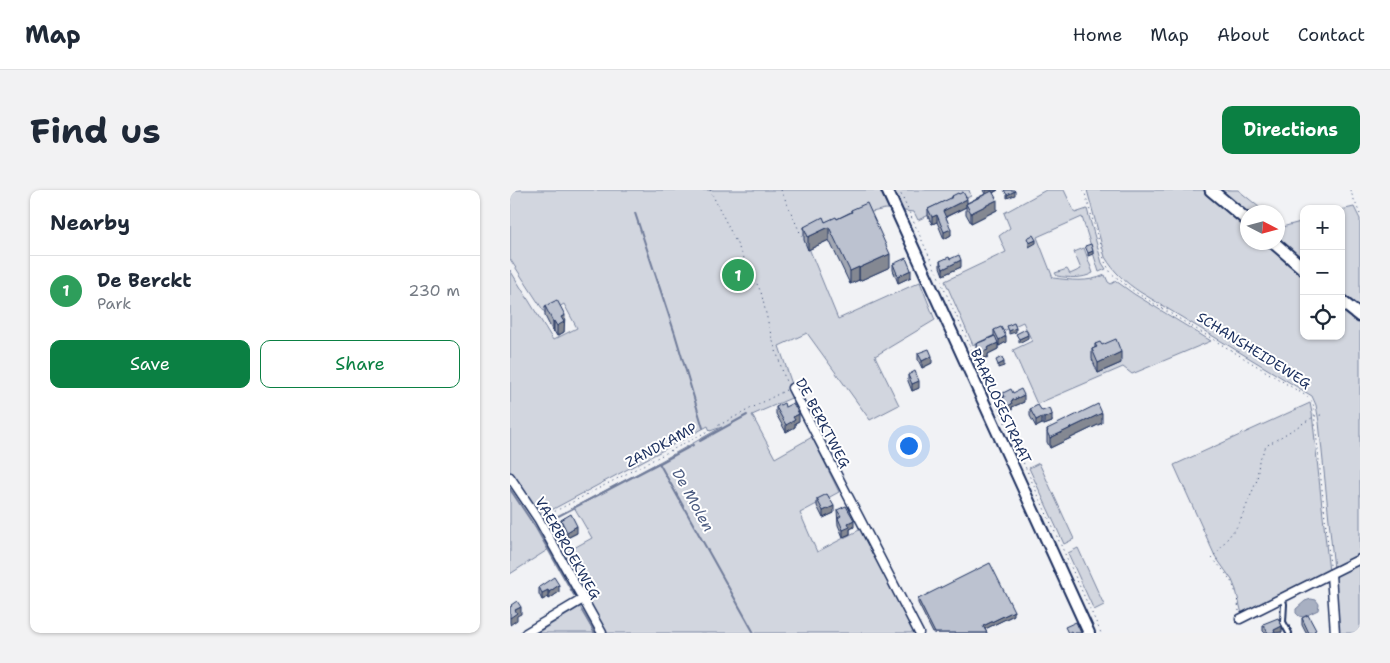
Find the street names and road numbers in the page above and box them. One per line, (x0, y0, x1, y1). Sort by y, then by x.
street label: SCHANSHEIDEWEG (1194, 308, 1315, 393)
street label: BAARLOSESTRAAT (966, 346, 1036, 467)
street label: DE BERKTWEG (792, 375, 854, 471)
street label: ZANDKAMP (622, 419, 700, 471)
street label: VAERBROEKWEG (531, 494, 605, 603)

